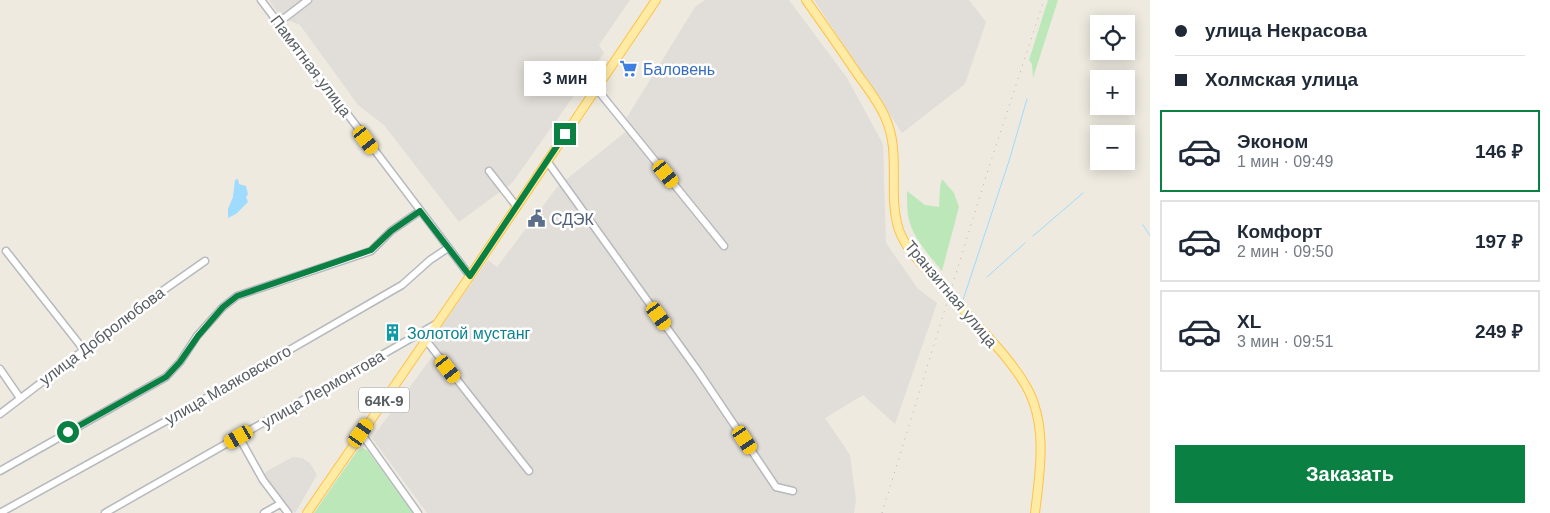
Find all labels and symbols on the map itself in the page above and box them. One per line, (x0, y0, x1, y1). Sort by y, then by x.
street label: Памятная улица (267, 12, 355, 120)
supermarket icon: Баловень (619, 59, 639, 79)
place label: Баловень (643, 61, 715, 78)
callout: 3 мин (524, 62, 606, 96)
route end (554, 123, 576, 145)
car (350, 124, 381, 156)
car (650, 158, 681, 190)
public building icon: СДЭК (527, 209, 547, 229)
place label: СДЭК (551, 211, 595, 228)
street label: Транзитная улица (901, 237, 1001, 351)
street label: улица Добролюбова (36, 284, 168, 388)
car (644, 299, 673, 333)
building icon: Золотой мустанг (383, 323, 403, 343)
place label: Золотой мустанг (407, 325, 531, 342)
street label: улица Маяковского (162, 342, 294, 428)
street label: улица Лермонтова (259, 347, 387, 431)
car (432, 353, 463, 385)
road number: 64К-9 (359, 388, 409, 412)
car (346, 416, 375, 450)
route start (57, 421, 79, 443)
car (222, 423, 255, 451)
car (730, 423, 759, 457)

